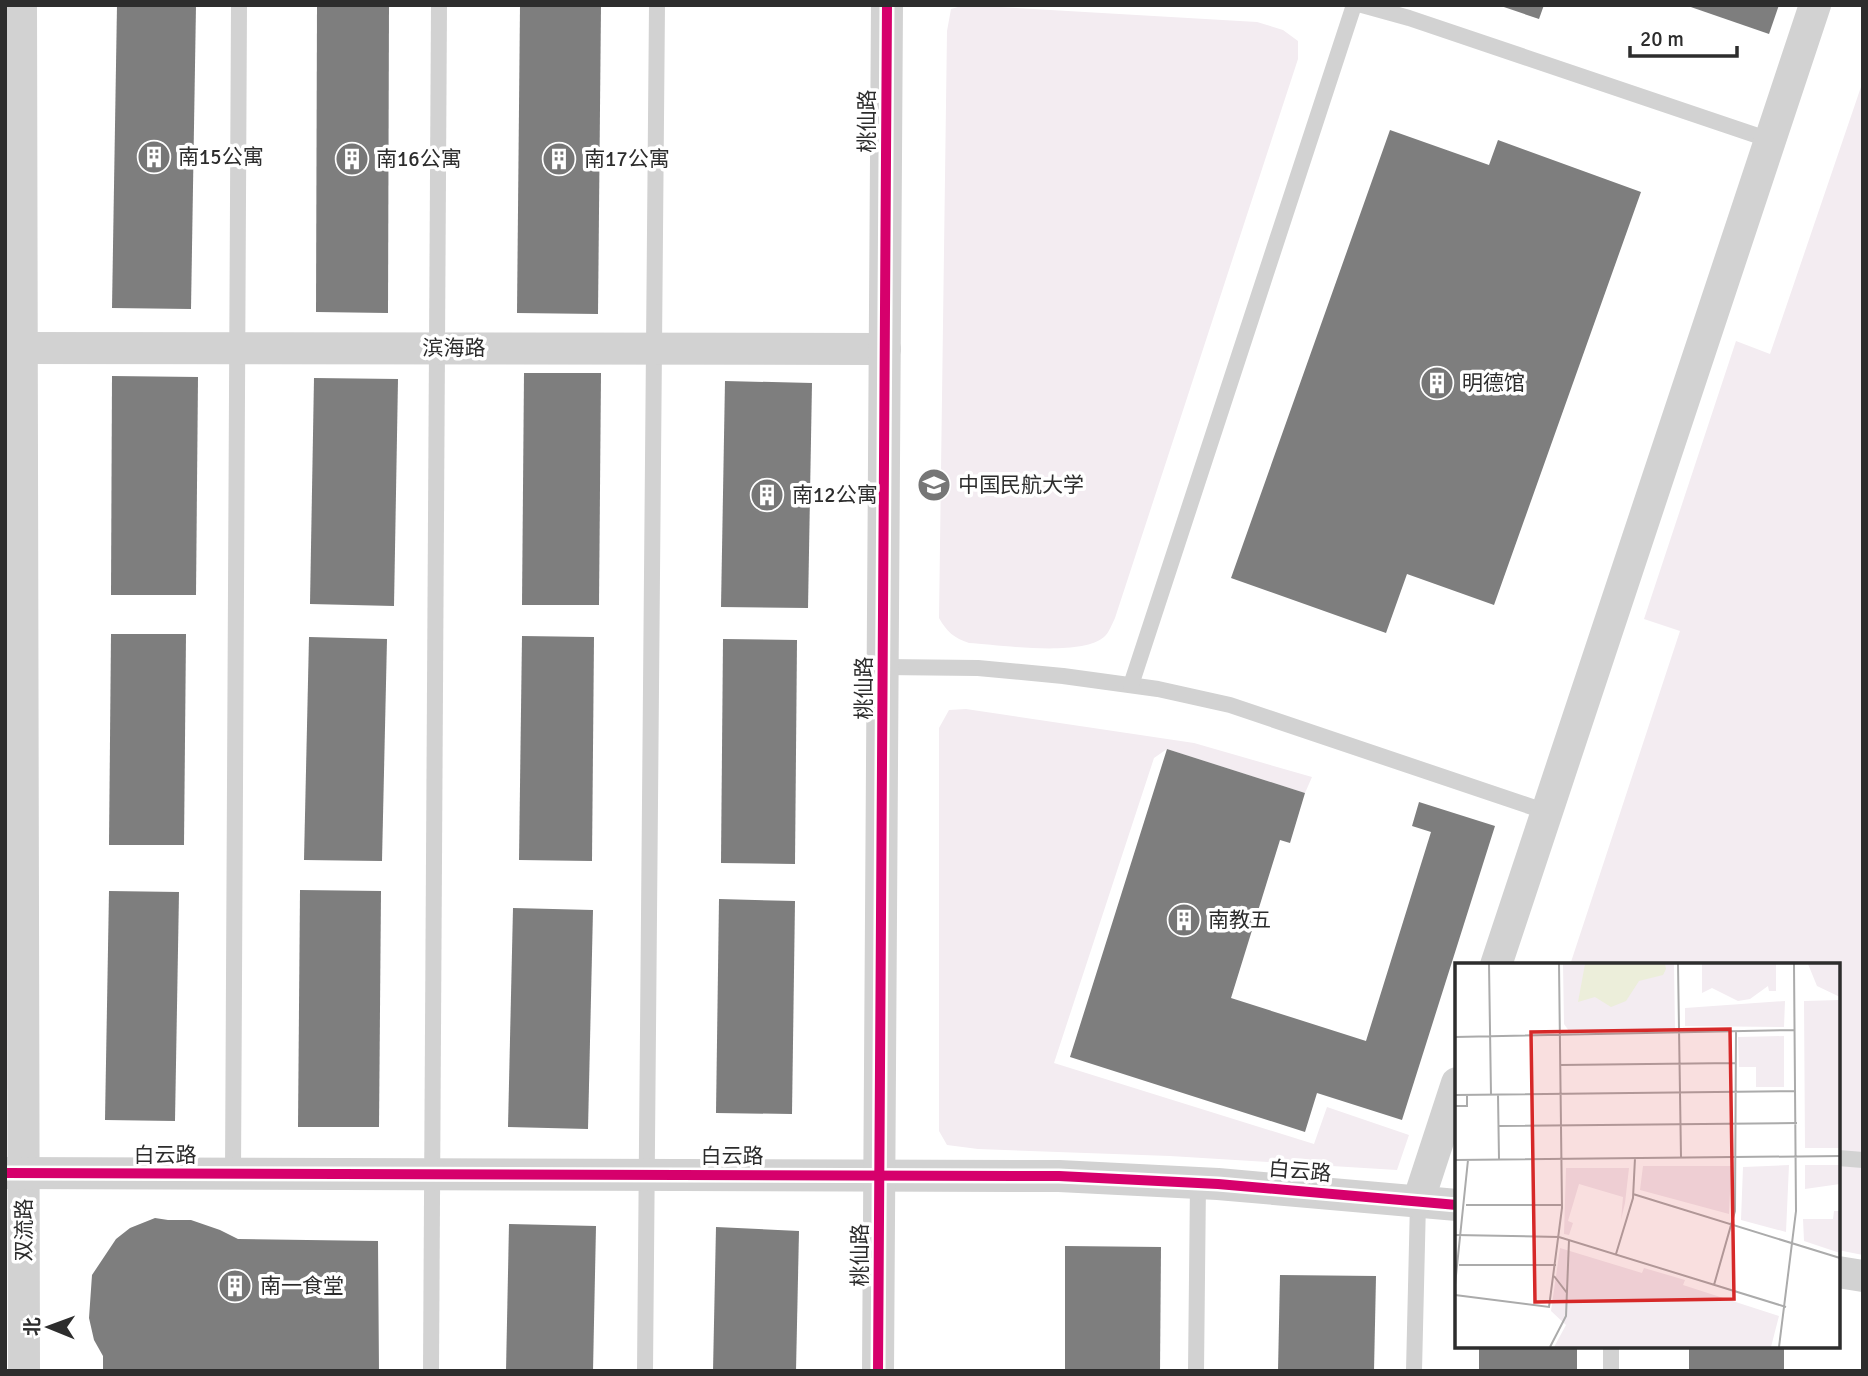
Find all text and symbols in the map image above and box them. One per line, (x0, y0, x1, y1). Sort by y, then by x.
scale bar (1630, 14, 1737, 58)
text: 20 m (1640, 26, 1684, 52)
street label: 桃仙路 (854, 90, 880, 153)
building icon: 南15公寓 (135, 138, 173, 176)
building icon: 南16公寓 (333, 140, 371, 178)
building icon: 南17公寓 (540, 140, 578, 178)
place label: 南15公寓 (178, 144, 264, 170)
place label: 南16公寓 (376, 146, 462, 172)
place label: 南17公寓 (584, 146, 670, 172)
street label: 滨海路 (423, 335, 486, 361)
building icon: 明德馆 (1418, 364, 1456, 402)
place label: 明德馆 (1462, 370, 1525, 396)
school or university icon: 中国民航大学 (915, 466, 953, 504)
place label: 中国民航大学 (958, 472, 1084, 498)
building icon: 南12公寓 (748, 476, 786, 514)
place label: 南12公寓 (792, 482, 878, 508)
street label: 桃仙路 (851, 657, 877, 720)
building icon: 南教五 (1165, 901, 1203, 939)
place label: 南教五 (1208, 907, 1271, 933)
inset map (1455, 963, 1840, 1348)
street label: 白云路 (134, 1142, 197, 1168)
street label: 白云路 (701, 1143, 764, 1169)
street label: 白云路 (1267, 1155, 1333, 1187)
street label: 双流路 (11, 1199, 37, 1262)
street label: 桃仙路 (847, 1224, 873, 1287)
building icon: 南一食堂 (216, 1267, 254, 1305)
place label: 南一食堂 (260, 1273, 344, 1299)
north arrow (14, 1292, 84, 1362)
text: 北 (21, 1317, 45, 1336)

